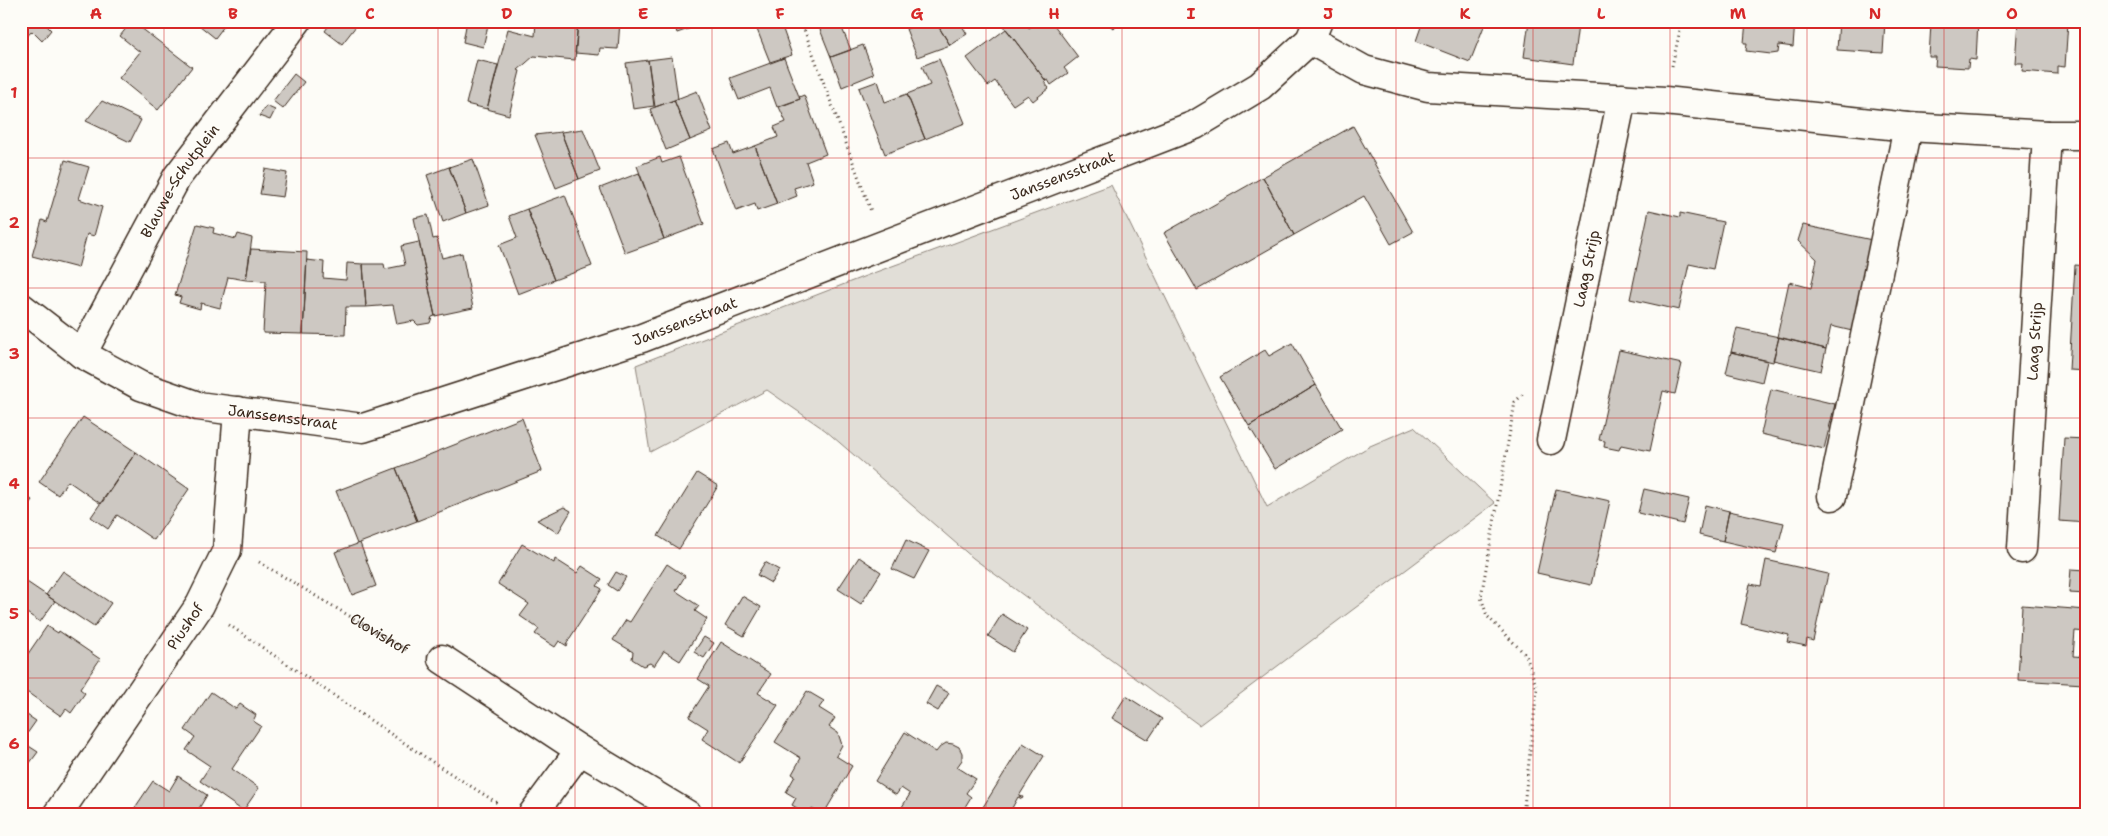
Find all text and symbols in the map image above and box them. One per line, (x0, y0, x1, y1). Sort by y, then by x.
text: A (90, 3, 102, 24)
text: B (228, 3, 238, 24)
text: C (365, 3, 375, 24)
text: D (501, 3, 513, 24)
text: E (638, 3, 648, 24)
text: F (775, 3, 785, 24)
text: G (911, 3, 924, 24)
text: H (1048, 3, 1060, 24)
text: I (1187, 3, 1196, 24)
text: J (1323, 3, 1333, 24)
text: K (1460, 3, 1471, 24)
text: L (1597, 3, 1606, 24)
text: M (1730, 3, 1747, 24)
text: N (1869, 3, 1881, 24)
text: O (2006, 3, 2018, 24)
text: 1 (10, 82, 18, 103)
street label: Blauwe-Schutplein (136, 120, 224, 242)
street label: Janssensstraat (1007, 147, 1118, 205)
text: 2 (8, 212, 20, 233)
street label: Laag Strijp (1569, 228, 1604, 309)
street label: Janssensstraat (630, 292, 740, 350)
street label: Laag Strijp (2022, 302, 2047, 381)
text: 3 (8, 343, 20, 364)
street label: Janssensstraat (226, 400, 339, 435)
text: 4 (8, 473, 20, 494)
street label: Piushof (162, 599, 209, 654)
text: 5 (9, 603, 19, 624)
street label: Clovishof (346, 608, 413, 659)
text: 6 (8, 733, 20, 754)

